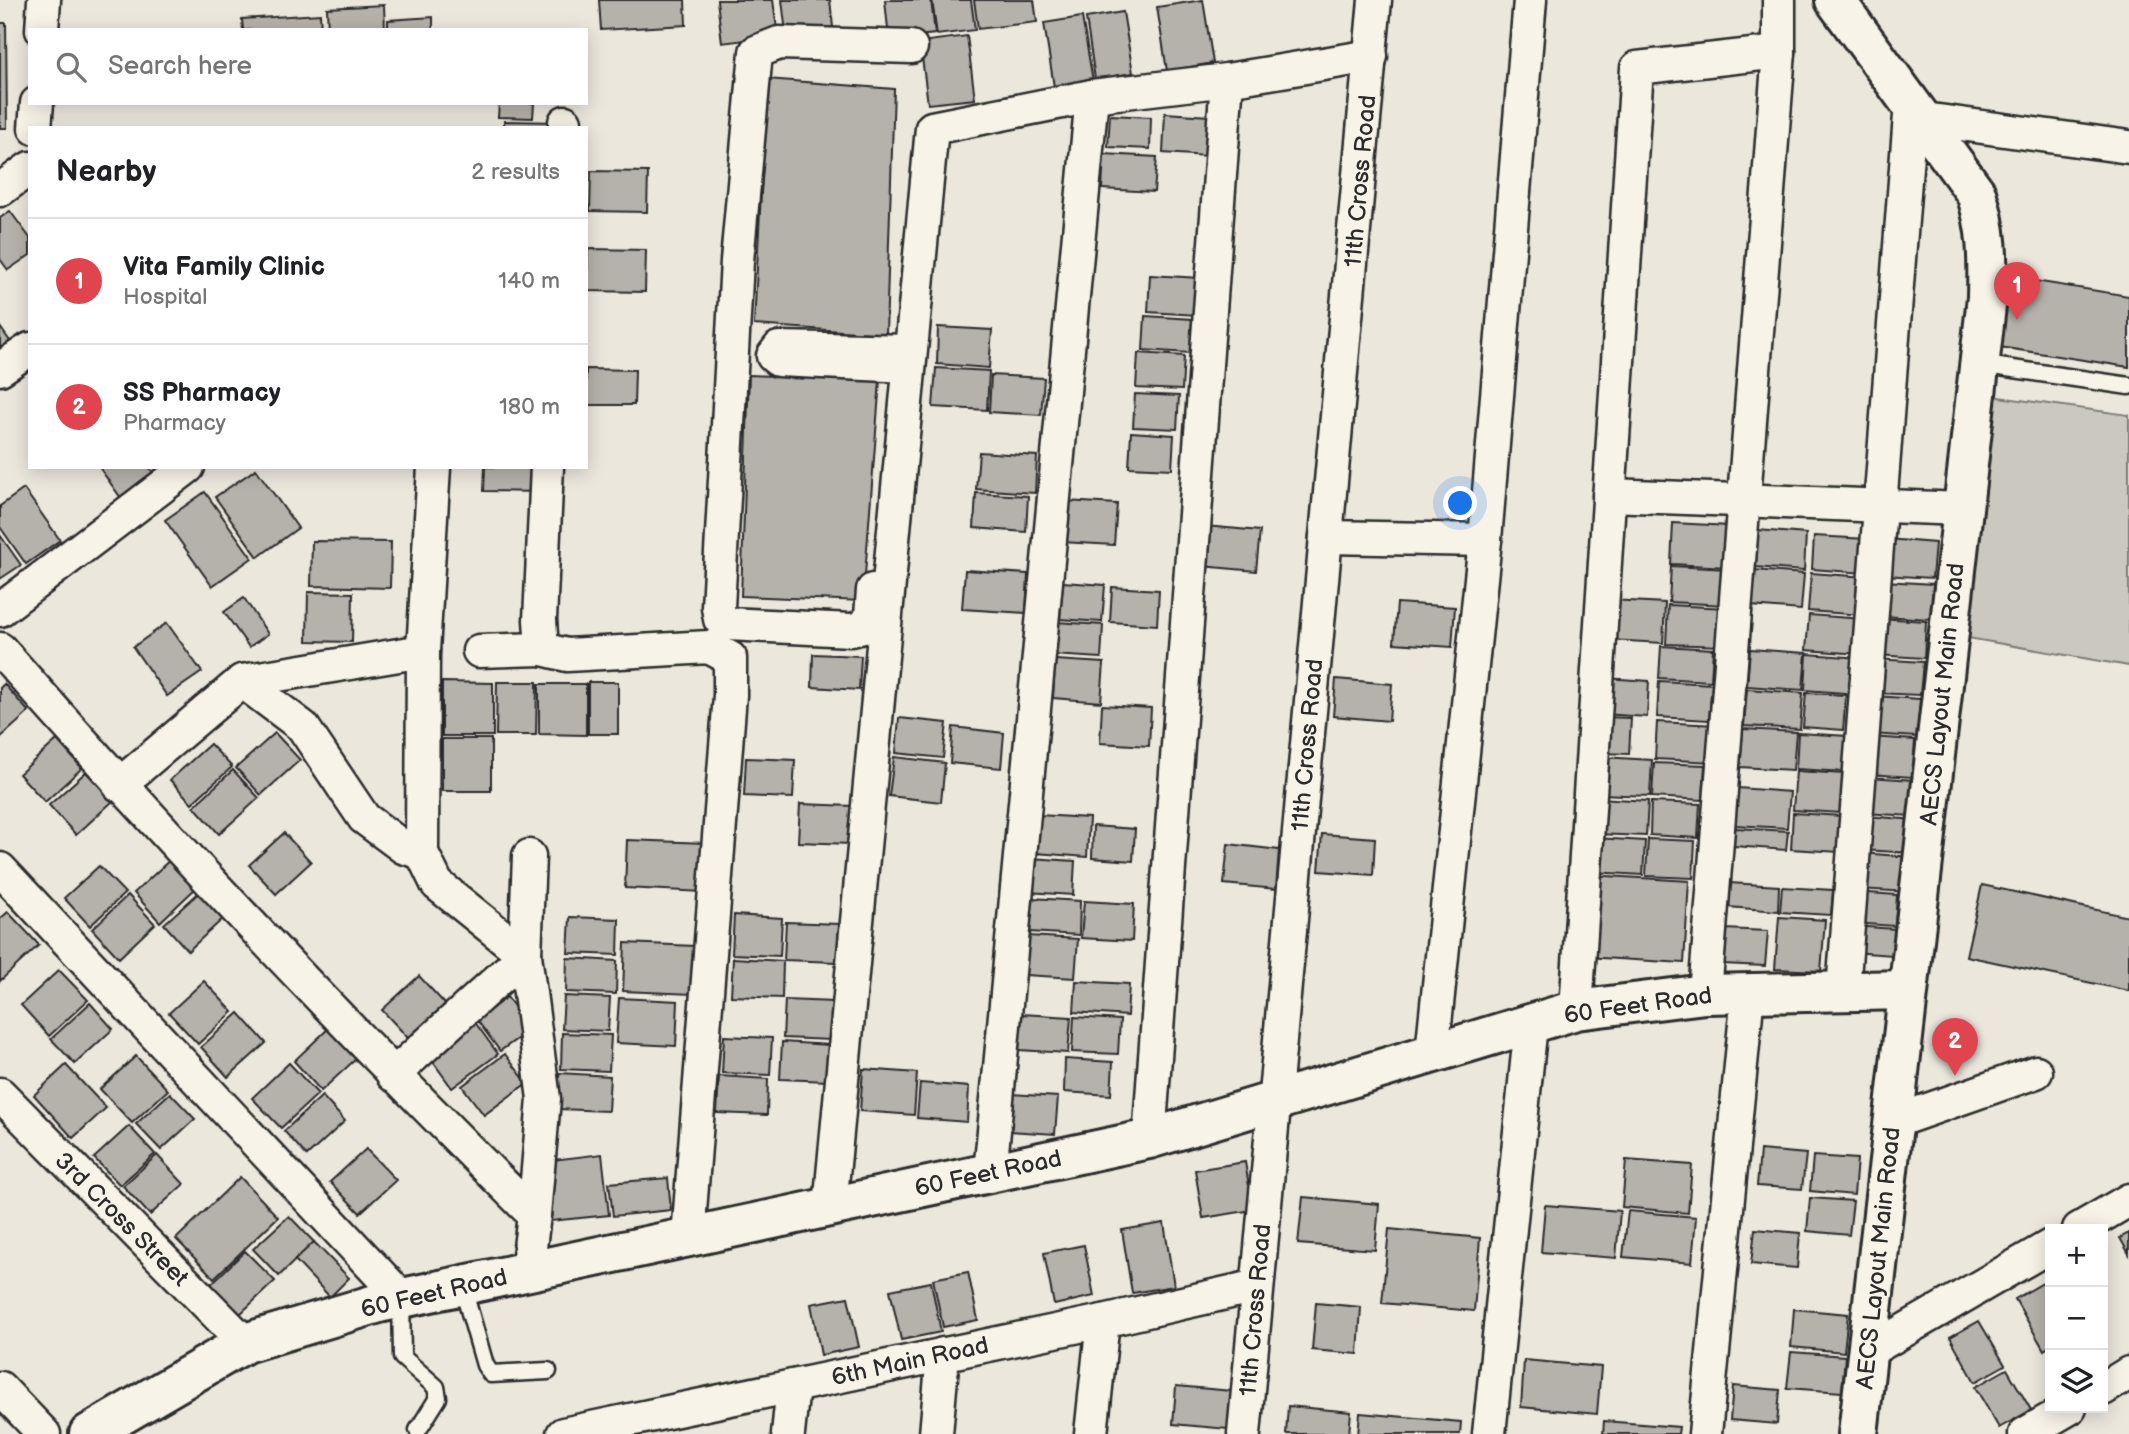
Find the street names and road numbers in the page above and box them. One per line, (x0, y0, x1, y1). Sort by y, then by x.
street label: 11th Cross Road (1339, 94, 1382, 268)
street label: AECS Layout Main Road (1914, 561, 1971, 827)
street label: 11th Cross Road (1286, 658, 1329, 832)
street label: 60 Feet Road (1562, 981, 1714, 1030)
street label: AECS Layout Main Road (1850, 1125, 1907, 1391)
street label: 60 Feet Road (912, 1144, 1064, 1203)
street label: 3rd Cross Street (49, 1146, 195, 1293)
street label: 11th Cross Road (1234, 1223, 1277, 1397)
street label: 60 Feet Road (358, 1263, 510, 1324)
street label: 6th Main Road (829, 1331, 991, 1392)

